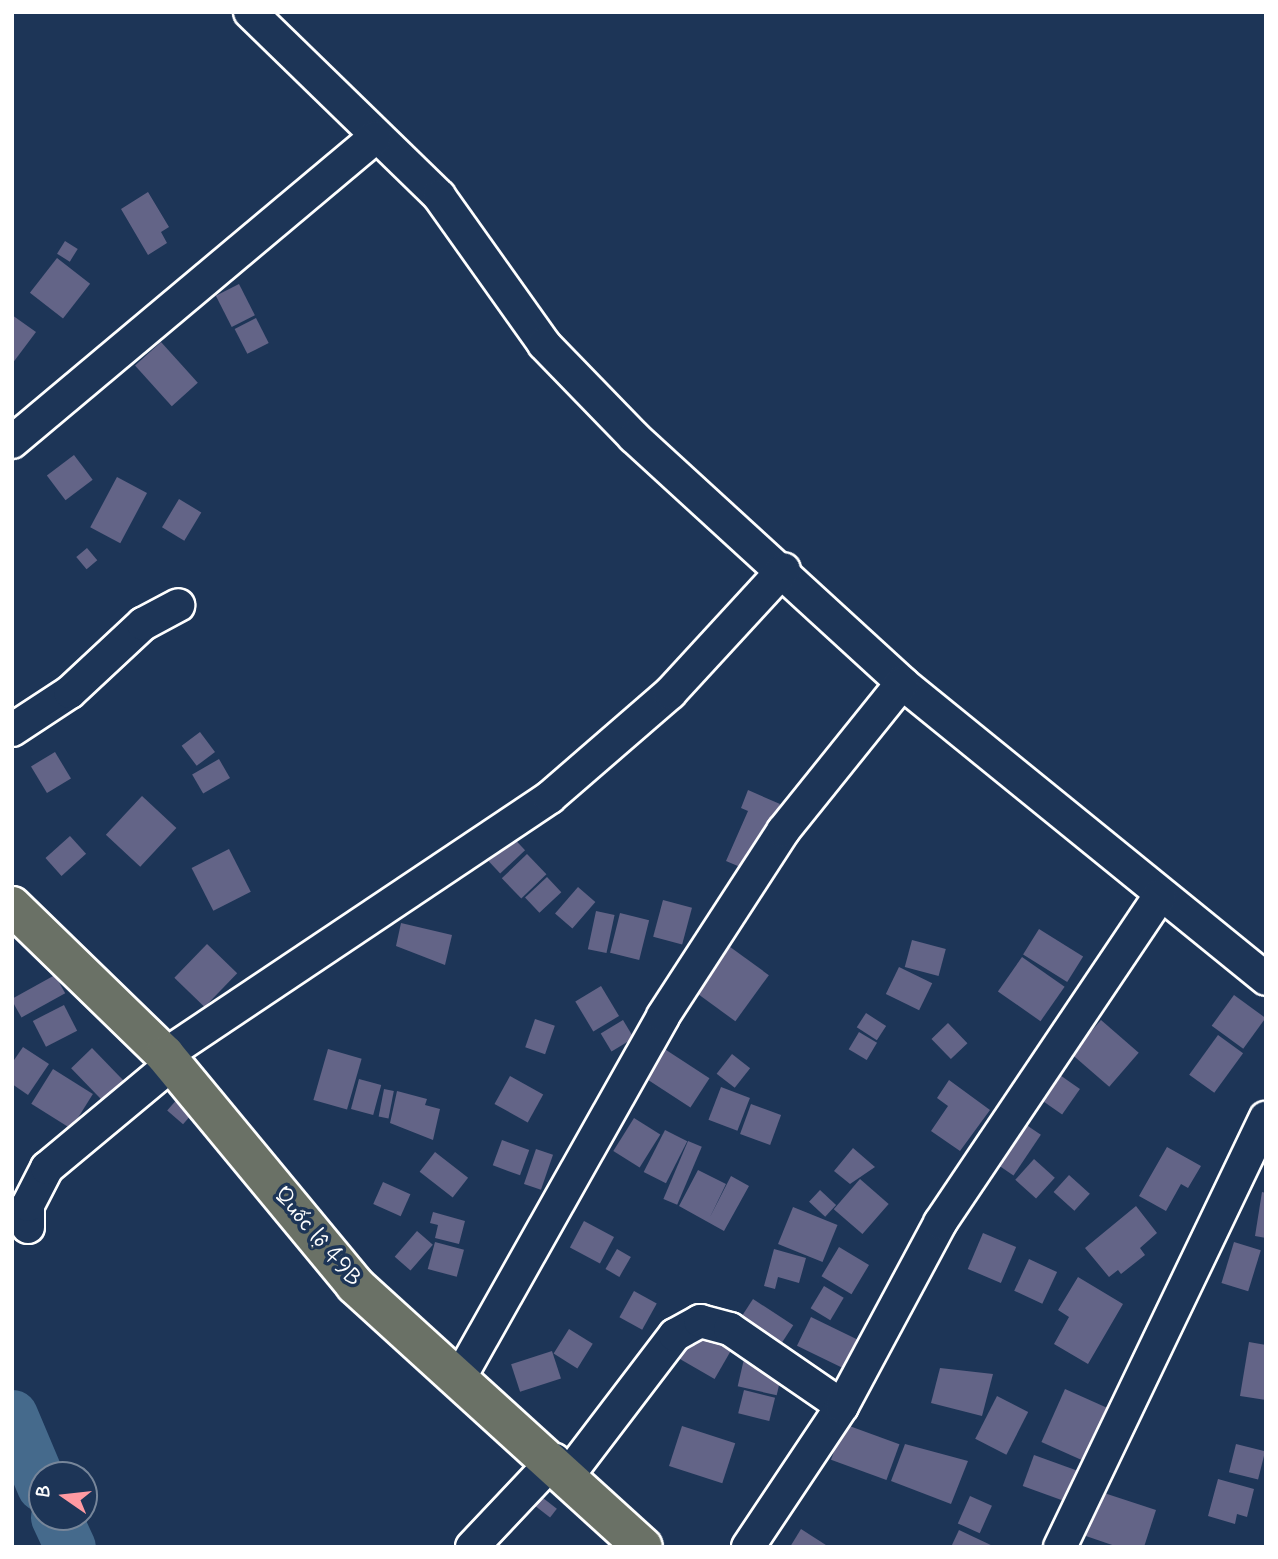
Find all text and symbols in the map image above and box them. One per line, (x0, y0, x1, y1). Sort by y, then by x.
street label: Quốc lộ 49B (267, 1181, 367, 1293)
north arrow (28, 1461, 98, 1531)
text: B (30, 1482, 58, 1500)

